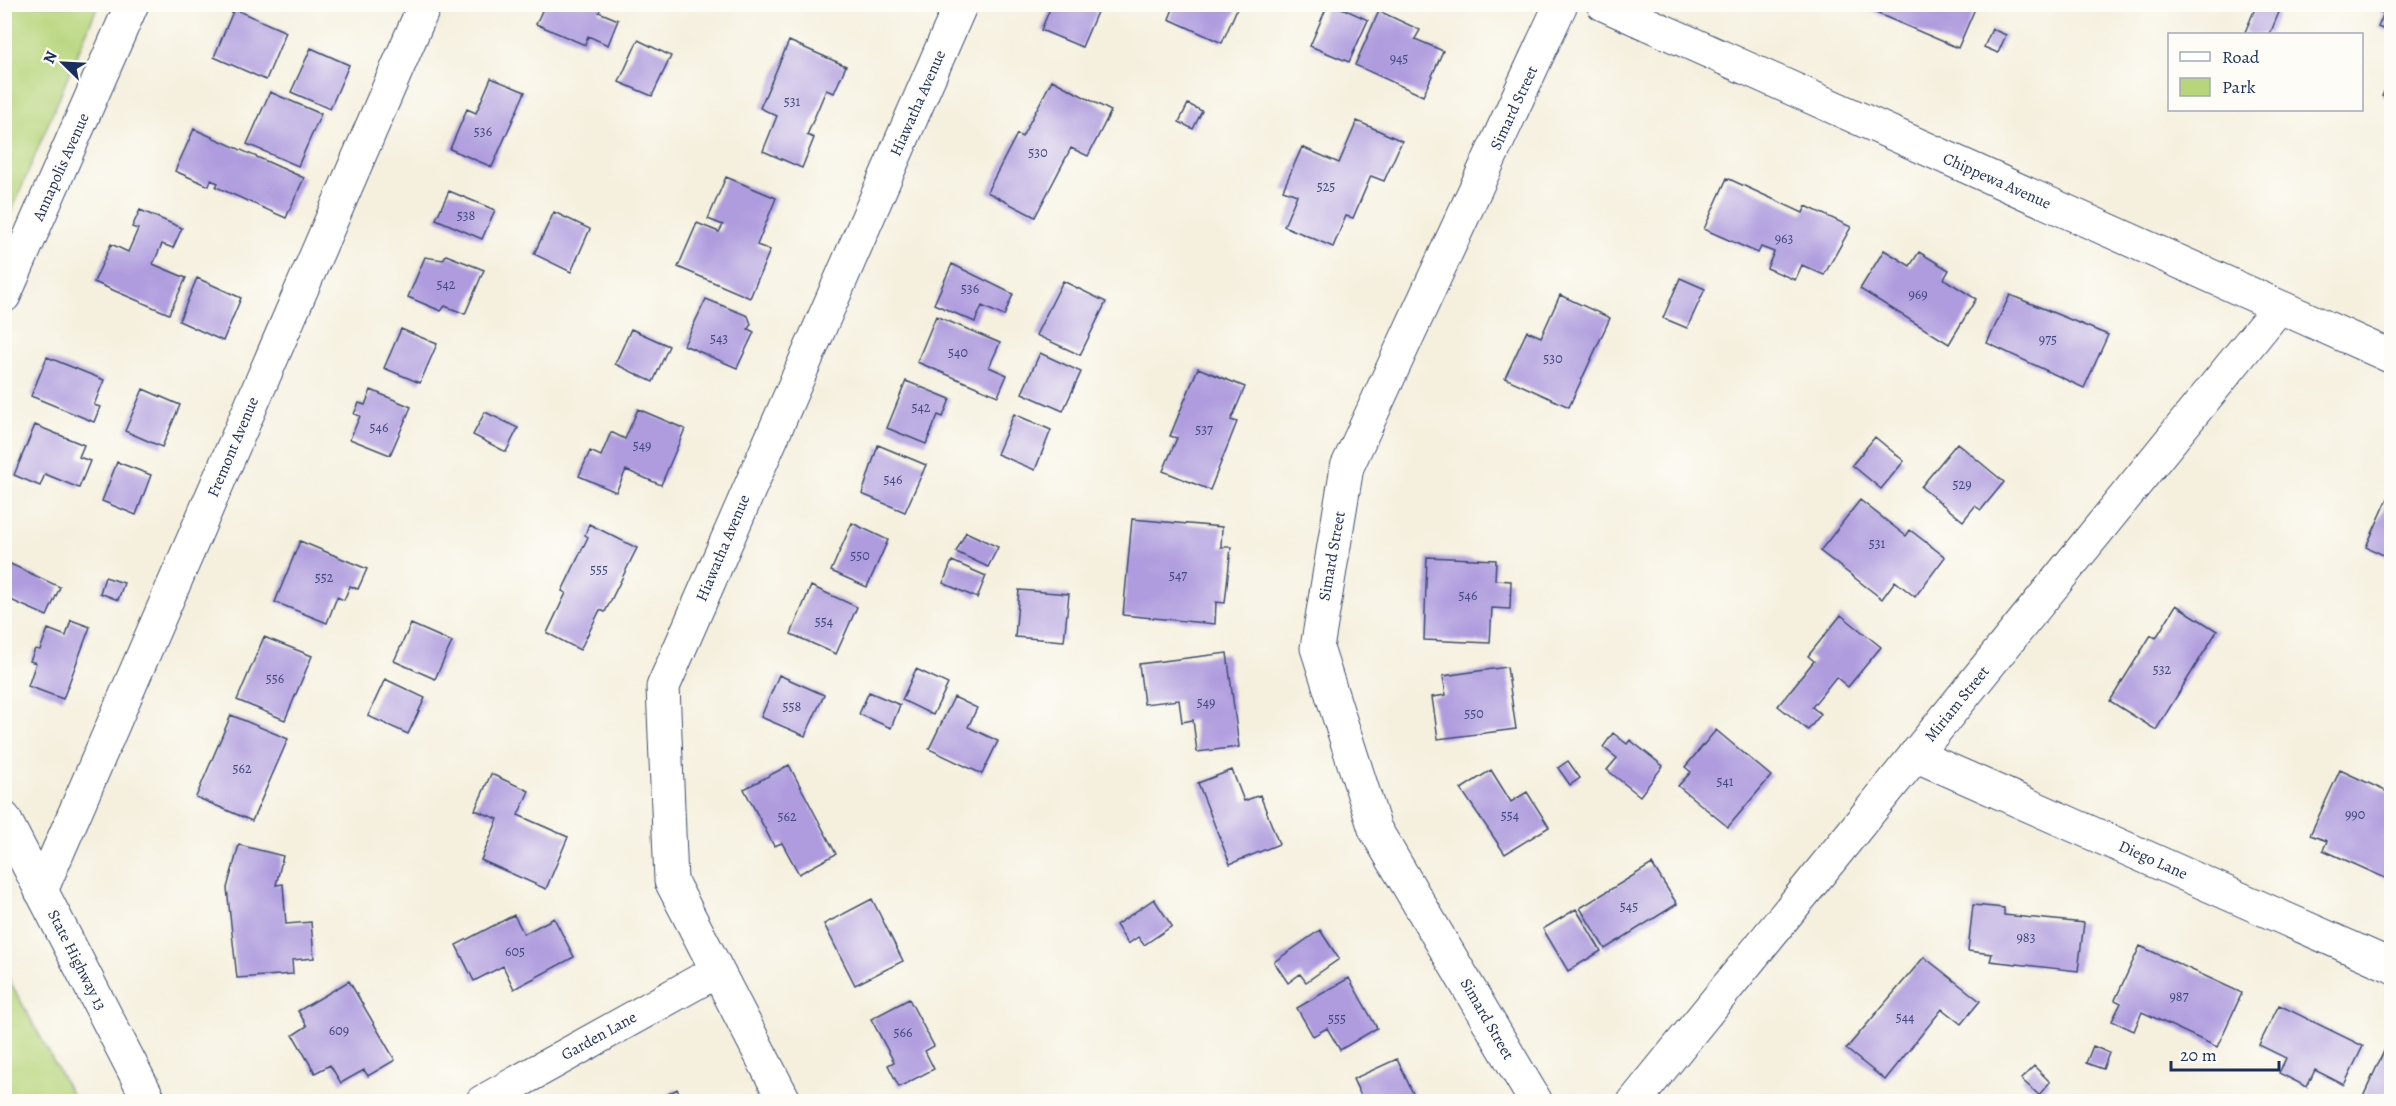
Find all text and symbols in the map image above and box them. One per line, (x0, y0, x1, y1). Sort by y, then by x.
north arrow (33, 33, 93, 93)
legend (2168, 33, 2363, 111)
text: Road (2222, 45, 2260, 69)
street label: Hiawatha Avenue (885, 46, 951, 160)
text: N (38, 47, 63, 67)
house number: 945 (1390, 49, 1408, 68)
street label: Simard Street (1485, 62, 1543, 154)
text: Park (2222, 75, 2256, 99)
house number: 531 (784, 92, 801, 111)
street label: Annapolis Avenue (27, 109, 95, 225)
house number: 536 (474, 122, 492, 141)
house number: 530 (1028, 143, 1048, 162)
street label: Chippewa Avenue (1939, 147, 2055, 215)
house number: 525 (1317, 177, 1335, 196)
house number: 538 (457, 206, 476, 225)
house number: 963 (1775, 229, 1794, 248)
house number: 542 (436, 275, 456, 294)
house number: 536 (961, 279, 979, 298)
house number: 969 (1908, 285, 1928, 304)
house number: 543 (710, 329, 728, 348)
house number: 975 (2039, 330, 2057, 349)
house number: 540 (948, 343, 968, 362)
house number: 530 (1543, 349, 1563, 368)
street label: Fremont Avenue (202, 393, 264, 501)
house number: 542 (911, 398, 931, 417)
house number: 546 (370, 418, 388, 437)
house number: 537 (1195, 420, 1213, 439)
house number: 549 (633, 436, 651, 455)
house number: 546 (884, 470, 902, 489)
house number: 529 (1952, 475, 1972, 494)
street label: Hiawatha Avenue (691, 491, 755, 605)
street label: Simard Street (1313, 509, 1351, 603)
house number: 531 (1869, 534, 1886, 553)
house number: 550 (850, 546, 870, 565)
house number: 555 (590, 560, 608, 579)
house number: 547 (1169, 566, 1187, 585)
house number: 552 (315, 568, 334, 587)
house number: 546 (1459, 586, 1477, 605)
house number: 554 (815, 612, 833, 631)
house number: 532 (2153, 660, 2172, 679)
street label: Miriam Street (1920, 661, 1994, 747)
house number: 556 (266, 669, 284, 688)
house number: 549 (1197, 693, 1215, 712)
house number: 558 (783, 697, 802, 716)
house number: 550 (1464, 704, 1484, 723)
house number: 562 (232, 759, 252, 778)
house number: 541 (1716, 772, 1734, 791)
house number: 990 (2345, 805, 2365, 824)
house number: 554 (1501, 806, 1519, 825)
house number: 562 (777, 807, 797, 826)
street label: Diego Lane (2115, 835, 2191, 885)
house number: 545 (1620, 897, 1638, 916)
street label: State Highway 13 (42, 906, 112, 1014)
house number: 983 (2017, 928, 2036, 947)
house number: 605 (505, 942, 525, 961)
street label: Simard Street (1455, 974, 1519, 1064)
house number: 987 (2169, 987, 2189, 1006)
street label: Garden Lane (557, 1006, 641, 1066)
house number: 544 (1896, 1008, 1914, 1027)
house number: 555 (1328, 1009, 1346, 1028)
house number: 609 (329, 1021, 349, 1040)
house number: 566 (894, 1023, 912, 1042)
scale bar (2171, 1034, 2279, 1072)
text: 20 m (2180, 1043, 2217, 1067)

